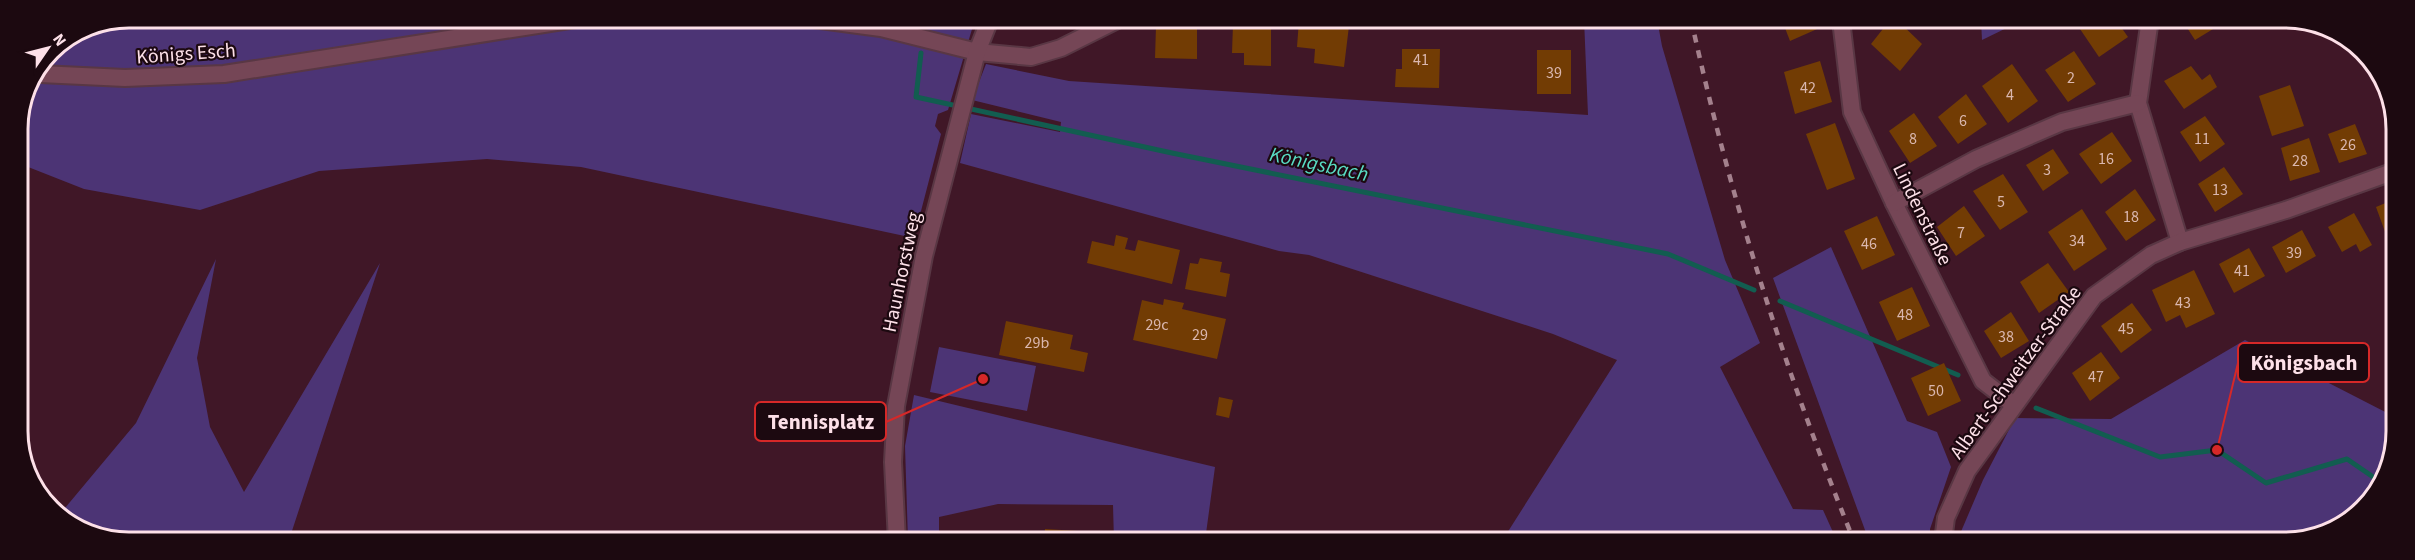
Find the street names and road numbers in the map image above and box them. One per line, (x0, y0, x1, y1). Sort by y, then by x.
street label: Königs Esch (135, 37, 237, 71)
street label: Lindenstraße (1885, 159, 1959, 270)
street label: Haunhorstweg (876, 209, 928, 335)
street label: Albert-Schweitzer-Straße (1943, 280, 2088, 465)

